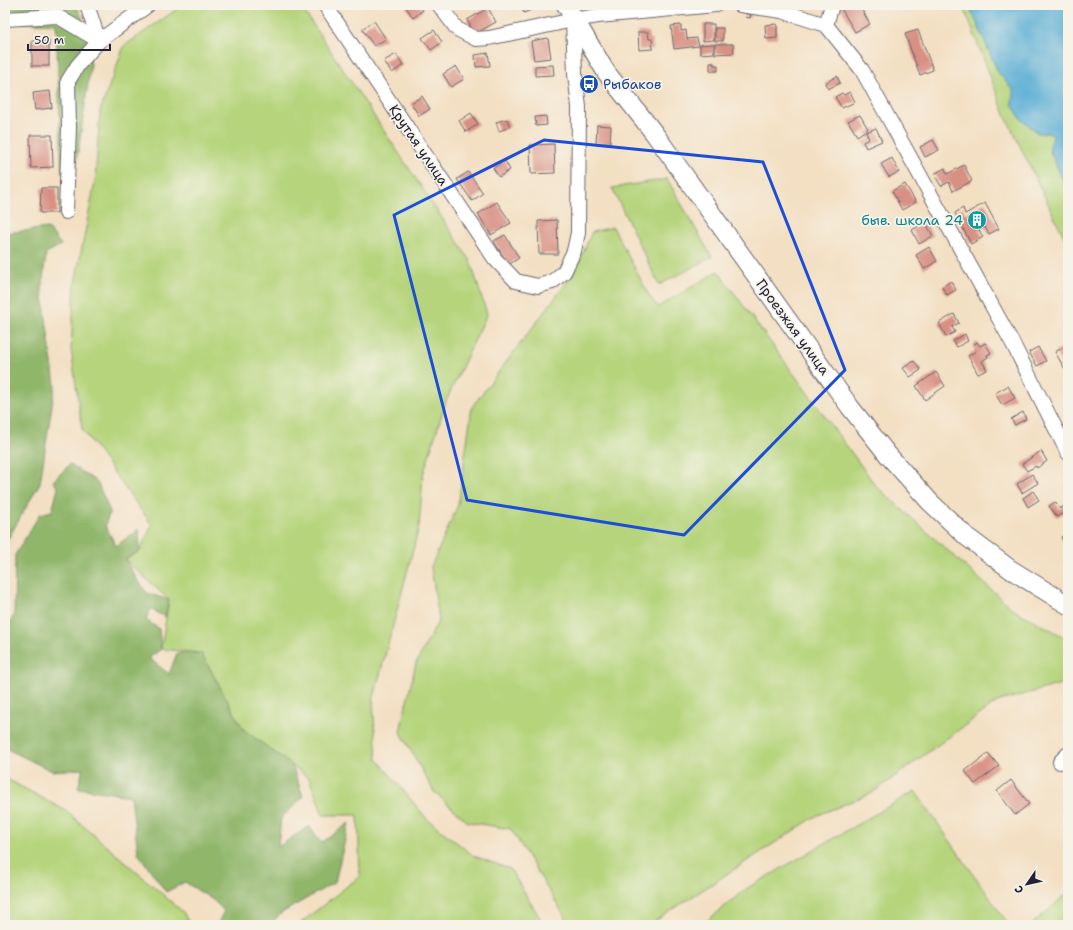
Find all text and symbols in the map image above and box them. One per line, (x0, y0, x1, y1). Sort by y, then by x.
scale bar (28, 26, 110, 52)
text: 50 m (34, 32, 64, 48)
bus stop icon: Рыбаков (578, 73, 600, 95)
place label: Рыбаков (603, 75, 661, 93)
street label: Крутая улица (385, 101, 453, 189)
building icon: быв. школа 24 (966, 209, 988, 231)
place label: быв. школа 24 (861, 211, 963, 229)
street label: Проезжая улица (752, 276, 834, 379)
north arrow (1007, 864, 1047, 904)
text: С (1011, 882, 1027, 896)

